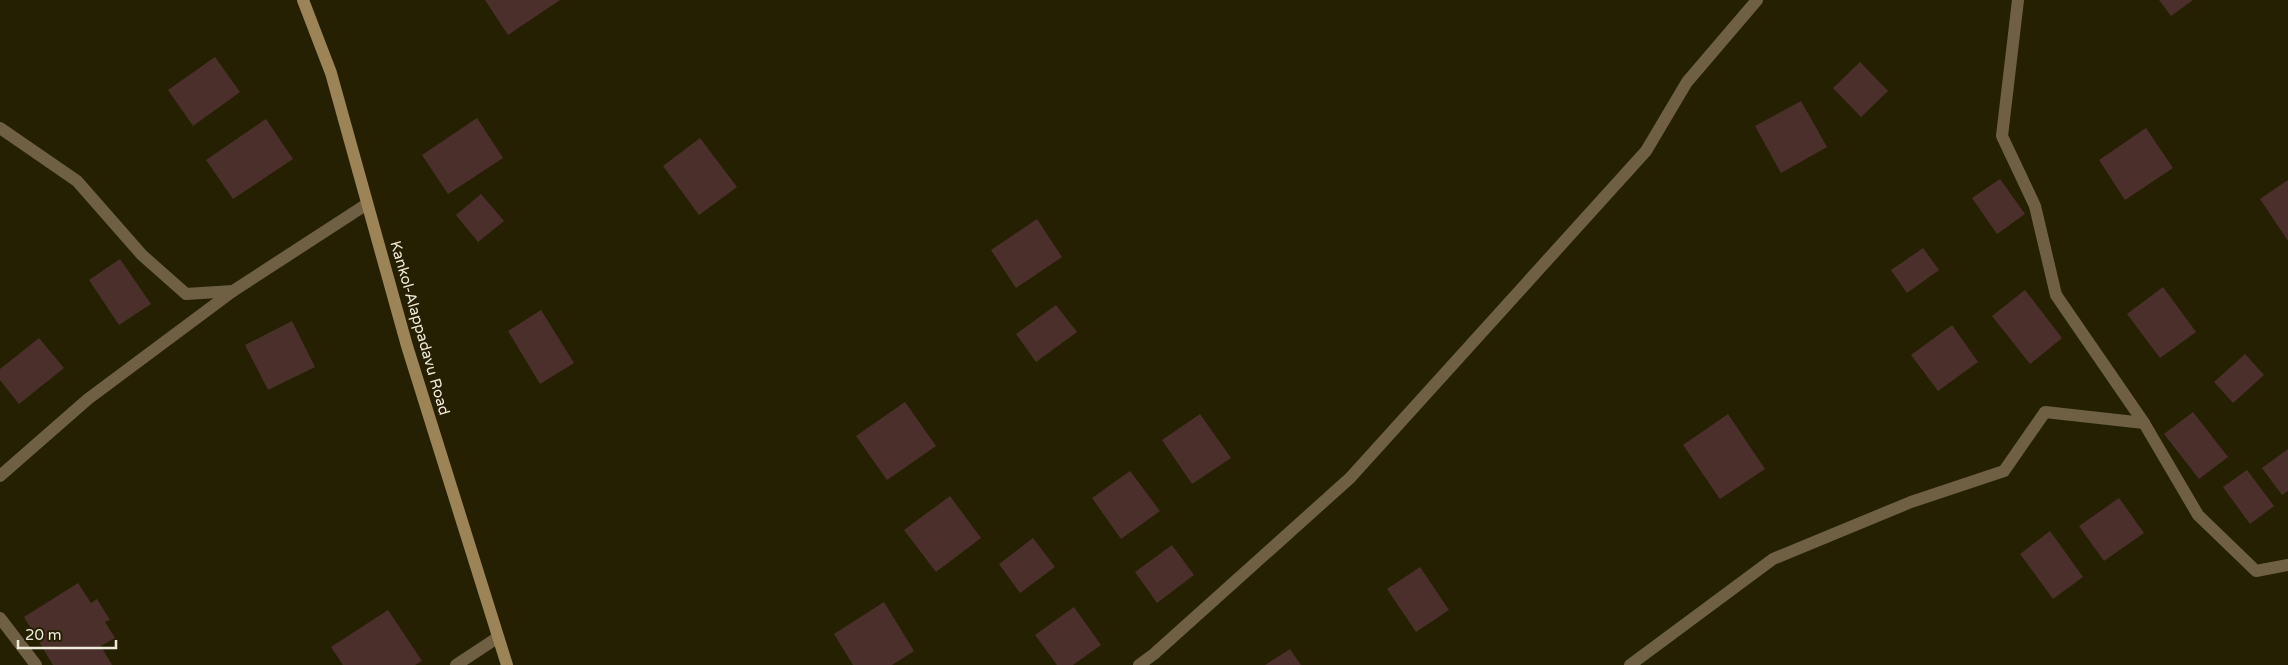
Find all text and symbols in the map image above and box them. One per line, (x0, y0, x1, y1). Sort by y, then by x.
street label: Kankol-Alappadavu Road (386, 239, 454, 417)
scale bar (18, 618, 115, 650)
text: 20 m (25, 626, 62, 644)

